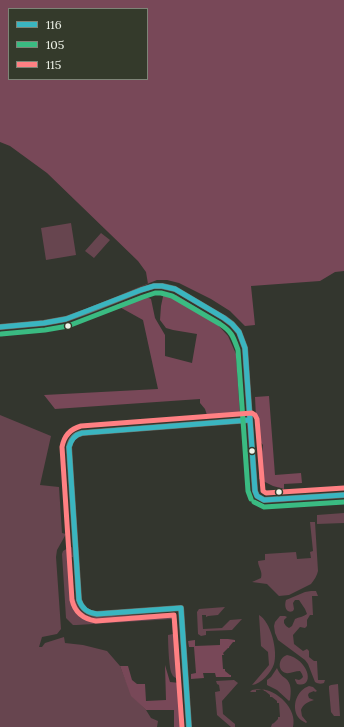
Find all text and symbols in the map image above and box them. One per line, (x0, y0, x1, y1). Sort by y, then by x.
legend (8, 8, 148, 80)
text: 116 (46, 17, 62, 32)
text: 105 (46, 37, 64, 52)
text: 115 (46, 57, 61, 72)
unlabelled marker (63, 321, 73, 331)
unlabelled marker (247, 446, 257, 456)
unlabelled marker (274, 487, 284, 497)

